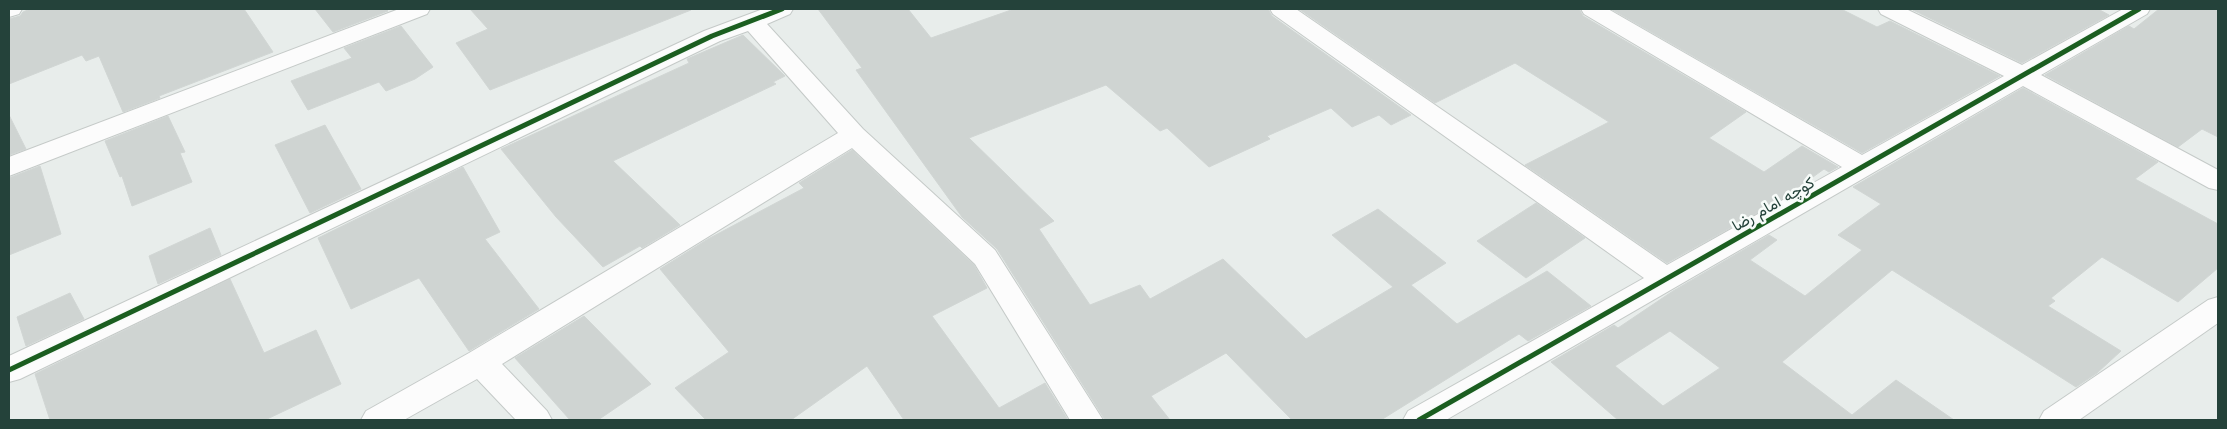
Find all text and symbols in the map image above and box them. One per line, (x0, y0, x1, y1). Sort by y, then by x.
street label: کوچه امام رضا (1728, 173, 1819, 237)

